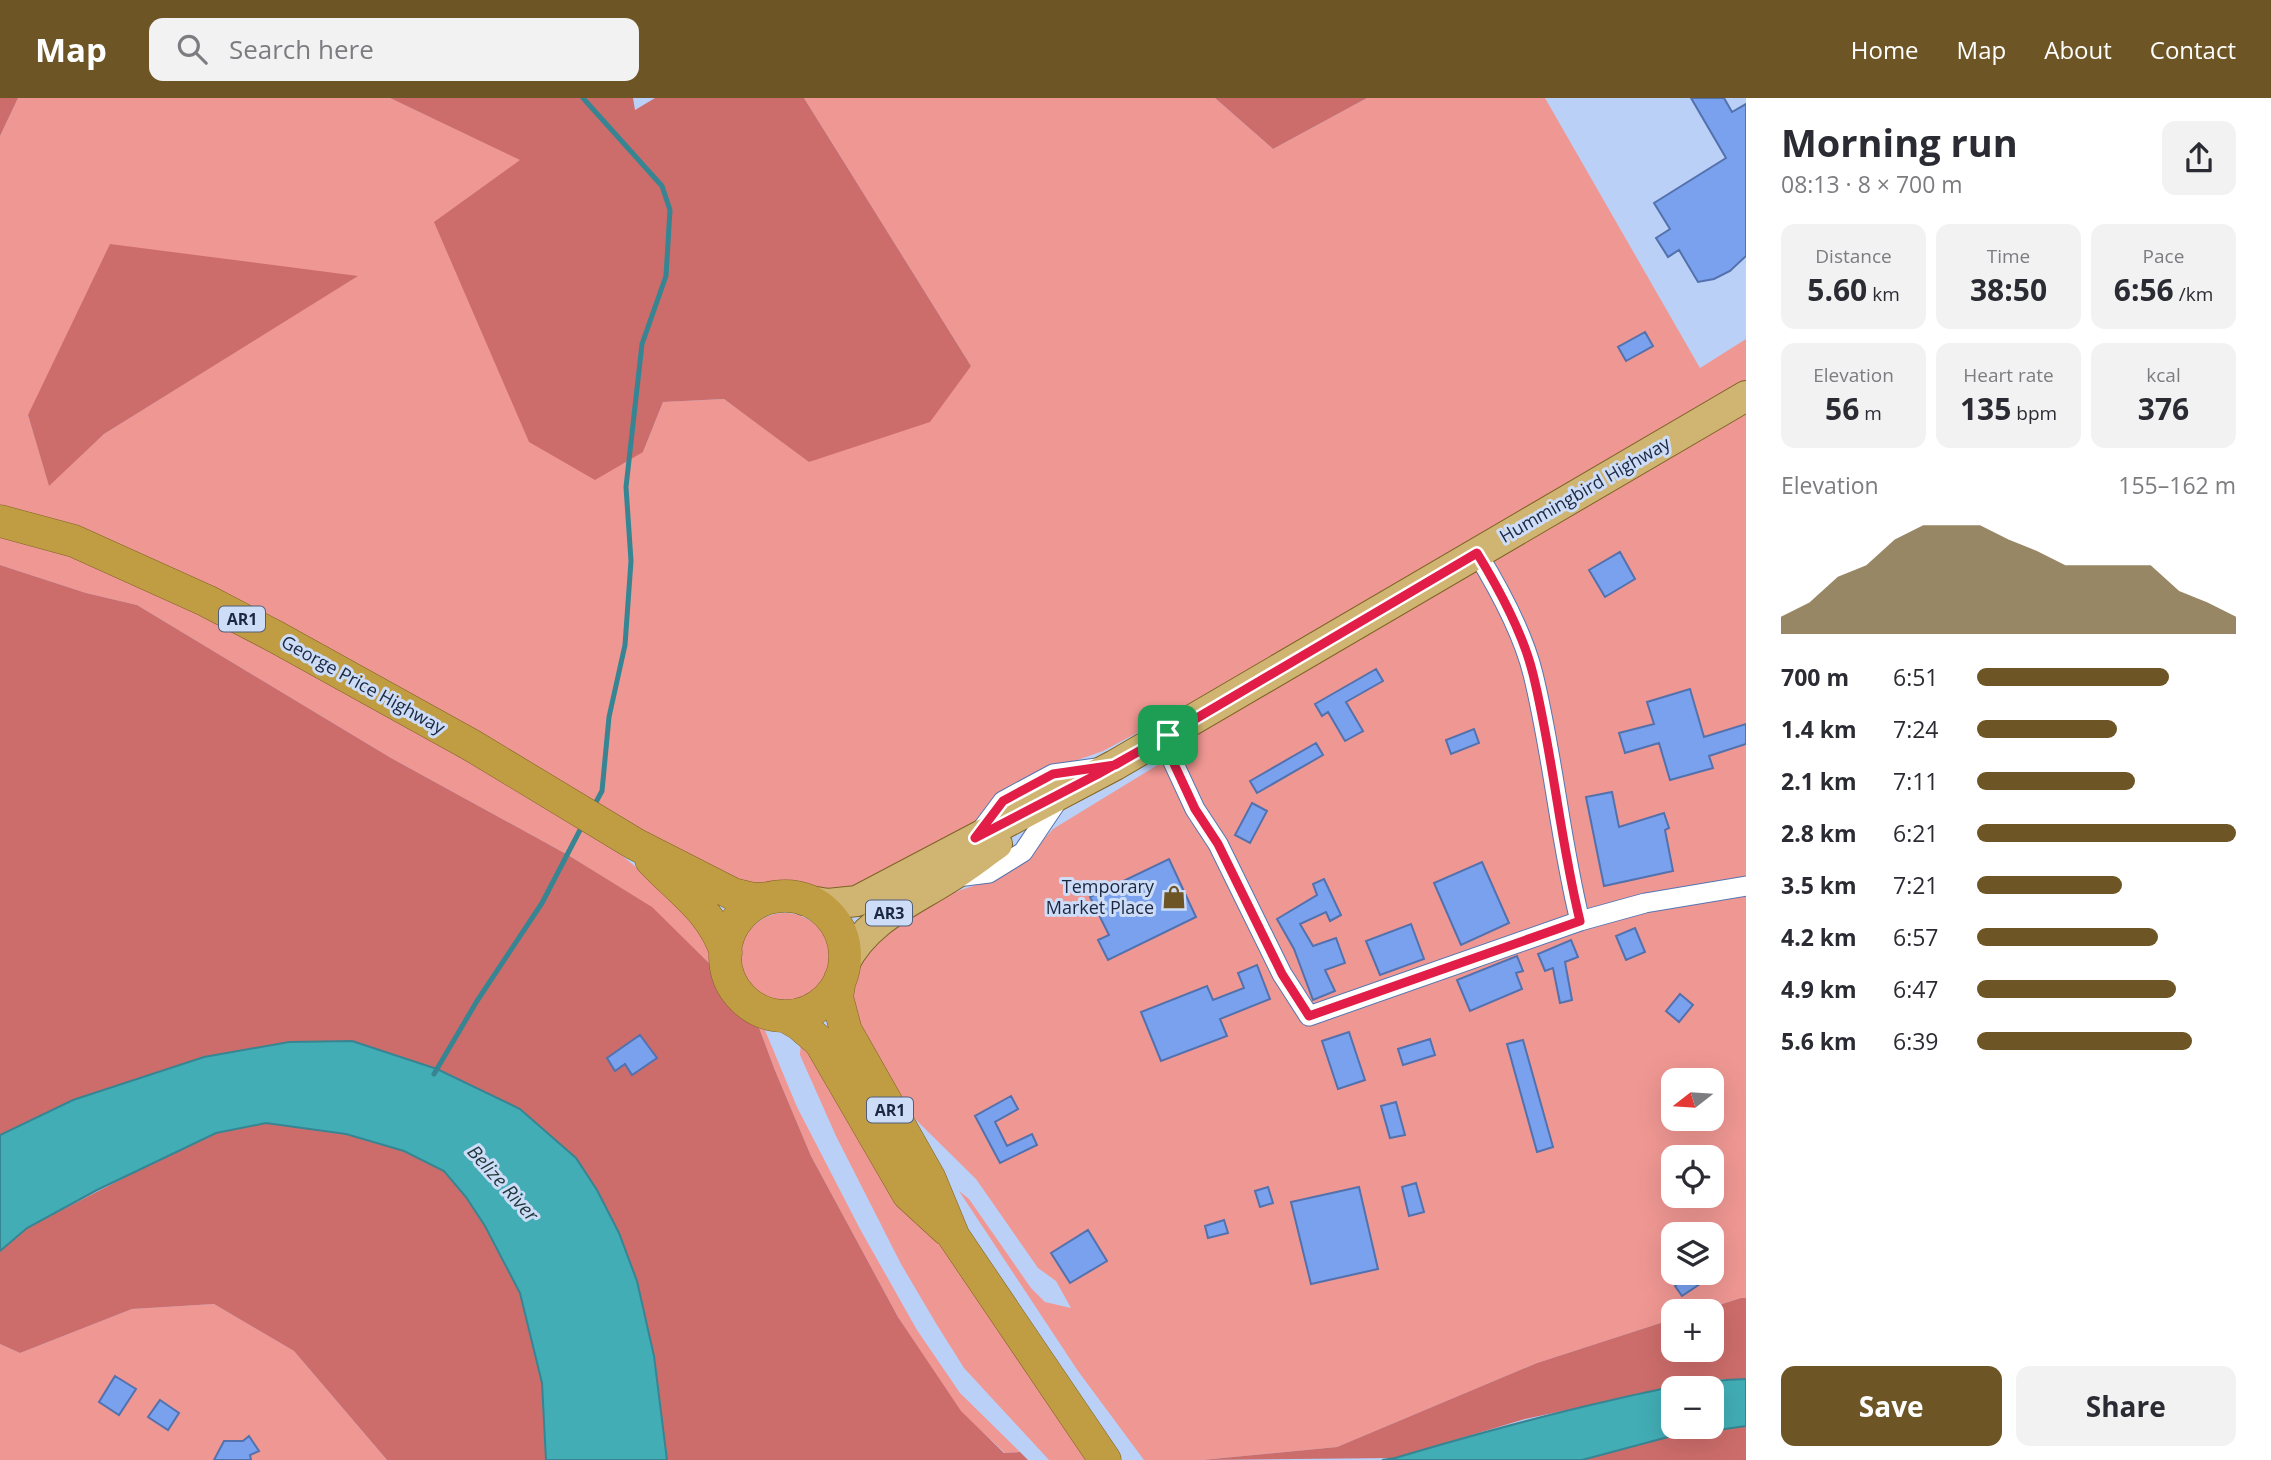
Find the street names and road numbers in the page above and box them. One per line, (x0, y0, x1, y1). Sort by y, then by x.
street label: Hummingbird Highway (1495, 430, 1675, 548)
road number: AR1 (219, 606, 265, 632)
street label: George Price Highway (277, 629, 450, 740)
road number: AR3 (866, 900, 912, 926)
road number: AR1 (867, 1098, 913, 1122)

